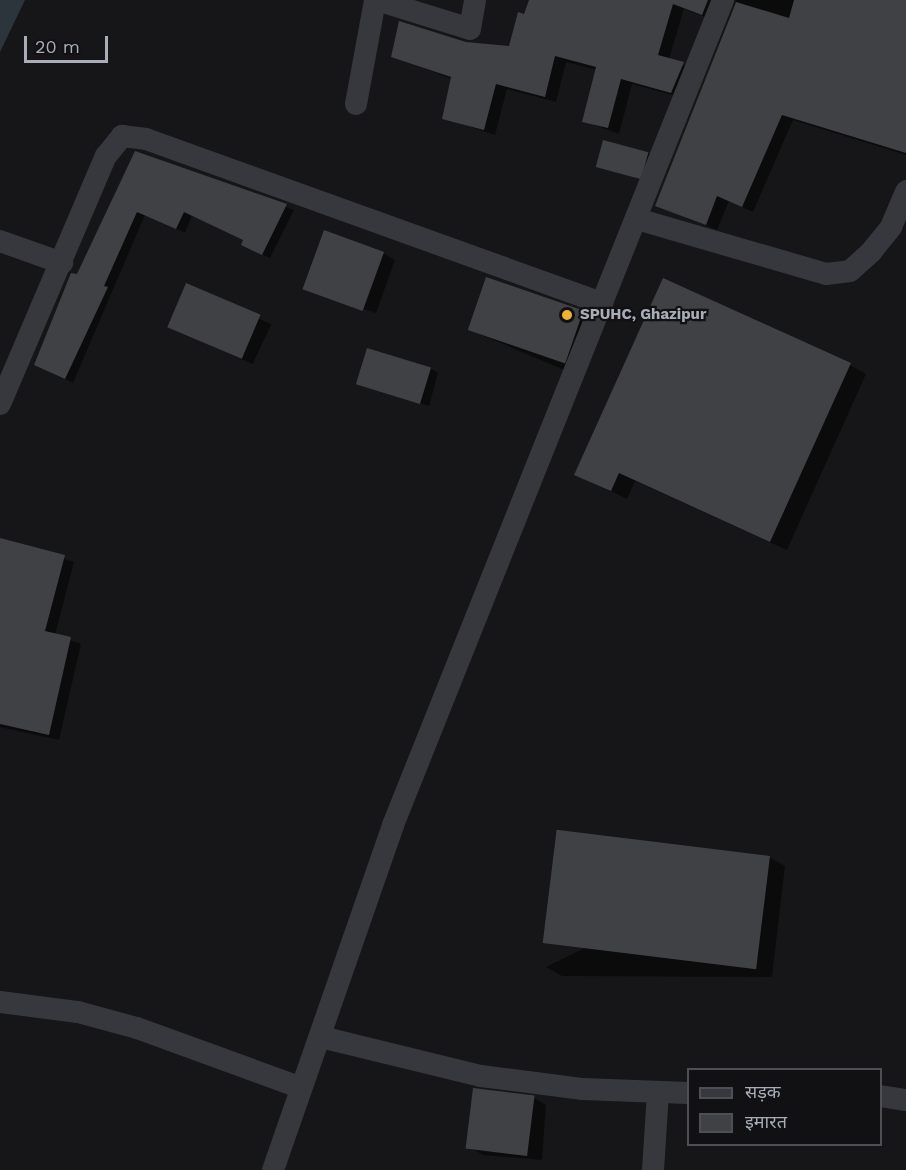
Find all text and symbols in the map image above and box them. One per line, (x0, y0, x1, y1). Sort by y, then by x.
scale bar (27, 24, 111, 62)
text: 20 m (35, 36, 80, 57)
marker: SPUHC, Ghazipur (558, 306, 576, 324)
place label: SPUHC, Ghazipur (580, 306, 706, 324)
legend (687, 1068, 882, 1146)
text: सड़क (745, 1081, 781, 1102)
text: इमारत (745, 1111, 787, 1132)

